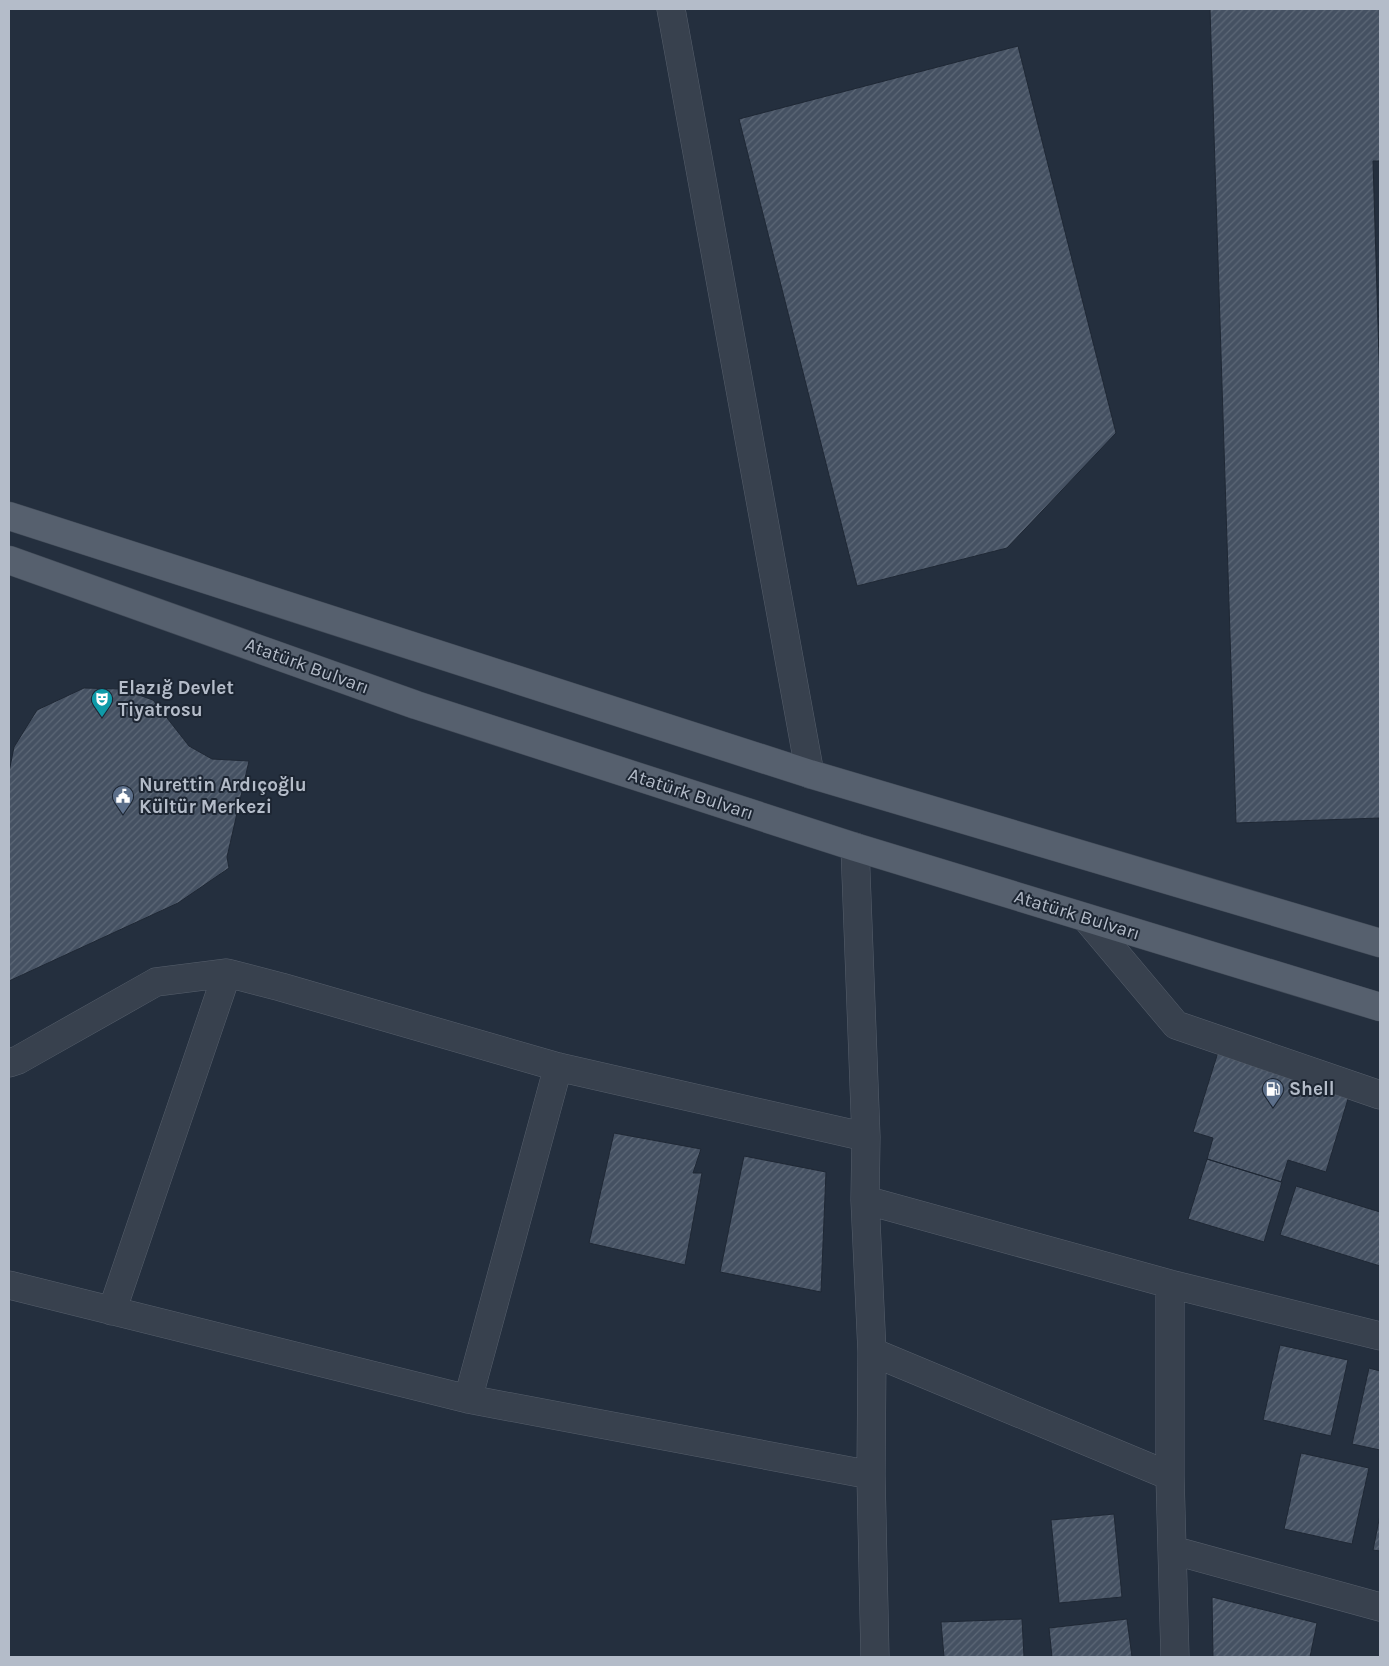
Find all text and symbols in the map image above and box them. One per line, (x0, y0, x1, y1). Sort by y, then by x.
street label: Atatürk Bulvarı (242, 633, 372, 699)
place label: Elazığ Devlet Tiyatrosu (118, 677, 234, 721)
theatre icon: Elazığ Devlet Tiyatrosu (90, 687, 114, 718)
street label: Atatürk Bulvarı (626, 763, 756, 825)
place label: Nurettin Ardıçoğlu Kültür Merkezi (139, 774, 307, 818)
public building icon: Nurettin Ardıçoğlu Kültür Merkezi (111, 784, 135, 815)
street label: Atatürk Bulvarı (1011, 885, 1143, 945)
fuel station icon: Shell (1261, 1077, 1285, 1108)
place label: Shell (1289, 1078, 1335, 1100)

